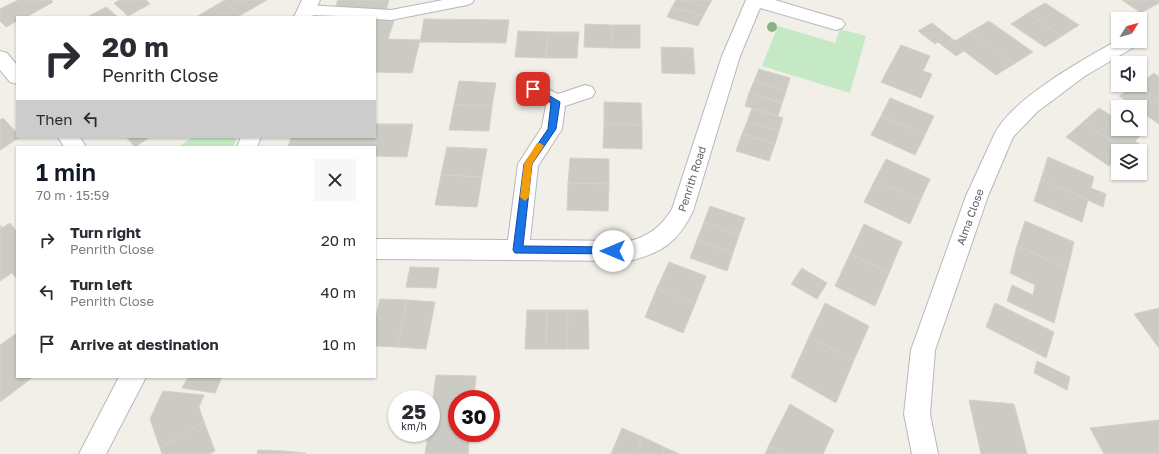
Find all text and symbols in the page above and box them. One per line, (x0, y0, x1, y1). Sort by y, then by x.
north arrow (1111, 12, 1147, 48)
map controls (1111, 12, 1147, 180)
text: 20 m (102, 30, 169, 63)
icon: right (36, 32, 88, 84)
button: sound (1111, 56, 1147, 92)
text: Penrith Close (102, 64, 218, 86)
pin (516, 72, 550, 106)
icon: arrive (522, 78, 544, 100)
button: search (1111, 100, 1147, 136)
icon: left (80, 108, 102, 130)
text: Then (36, 110, 72, 128)
street label: Penrith Road (675, 144, 708, 213)
button: layers (1111, 144, 1147, 180)
text: 1 min (36, 157, 96, 186)
button: close (314, 159, 356, 201)
text: 70 m · 15:59 (36, 187, 109, 203)
street label: Alma Close (953, 187, 986, 247)
text: Turn right (70, 223, 141, 241)
icon: right (36, 229, 58, 251)
position arrow (592, 230, 634, 272)
text: 20 m (321, 231, 356, 249)
text: Penrith Close (70, 241, 154, 257)
text: Turn left (70, 275, 132, 293)
icon: left (36, 281, 58, 303)
text: 40 m (321, 283, 356, 301)
text: Penrith Close (70, 293, 154, 309)
icon: arrive (36, 333, 58, 355)
text: Arrive at destination (70, 335, 219, 353)
text: 10 m (322, 335, 356, 353)
speed limit sign: 30 (448, 390, 500, 442)
text: 25 (402, 399, 426, 423)
text: km/h (401, 420, 427, 432)

